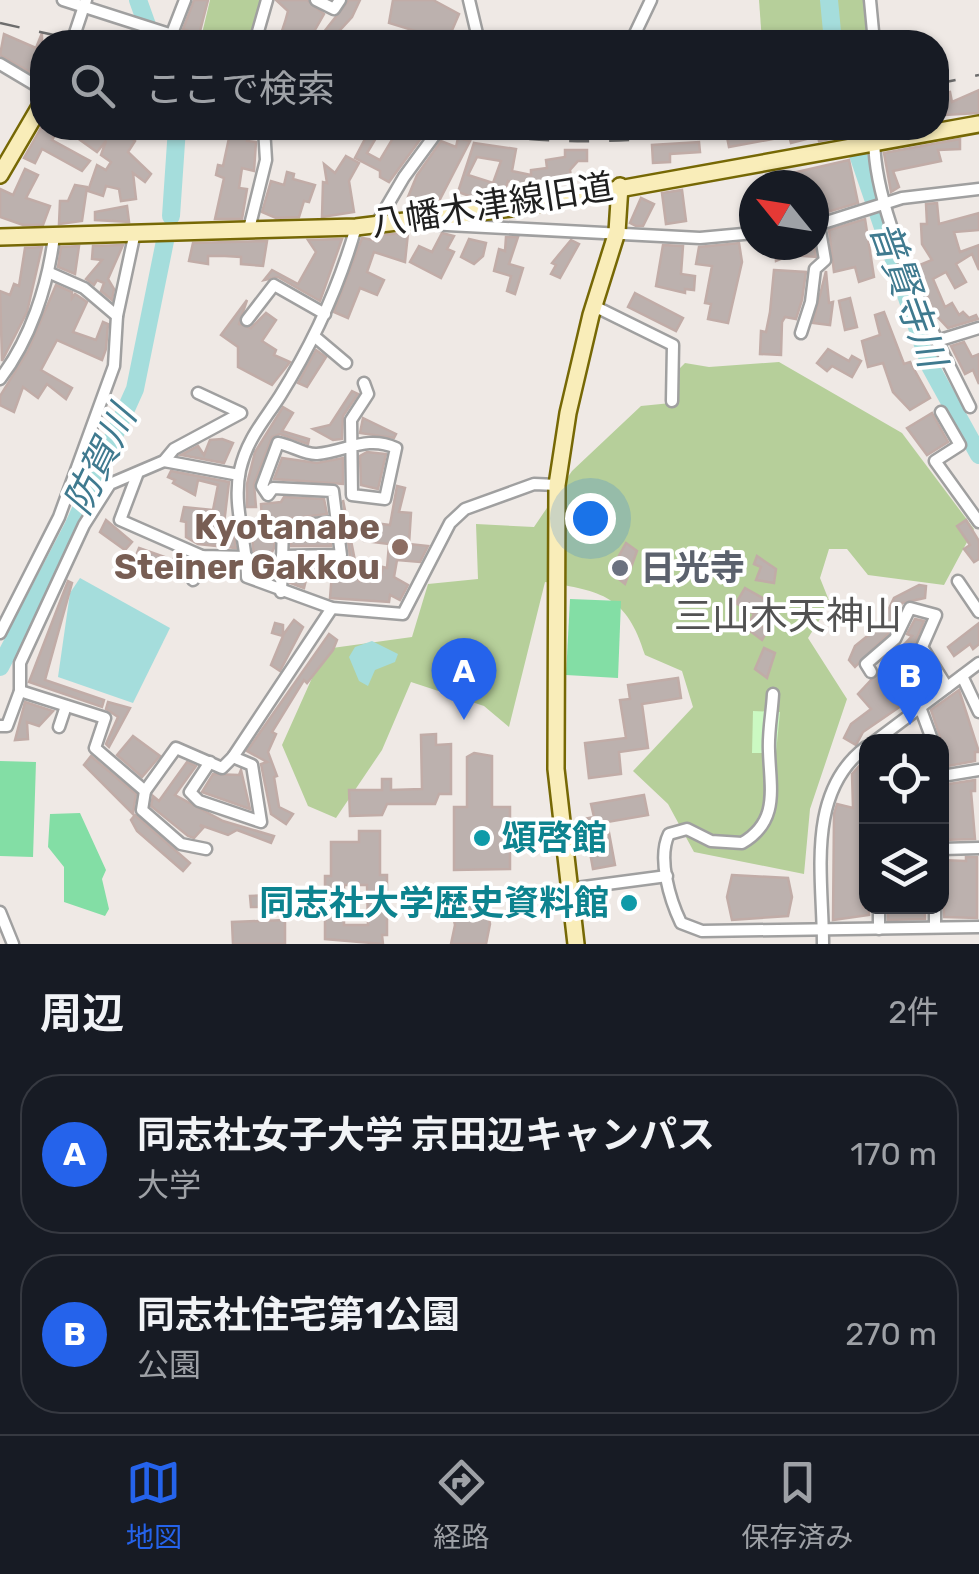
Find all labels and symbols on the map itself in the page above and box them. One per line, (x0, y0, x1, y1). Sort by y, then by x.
street label: 八幡木津線旧道 (368, 165, 616, 245)
north arrow (739, 170, 829, 260)
water label: 普賢寺川 (860, 215, 957, 377)
water label: 防賀川 (54, 395, 147, 521)
your location (565, 493, 616, 544)
place label: Kyotanabe Steiner Gakkou (114, 506, 380, 588)
marker: Kyotanabe Steiner Gakkou (389, 536, 411, 558)
place label: 日光寺 (640, 547, 745, 589)
marker: 日光寺 (609, 557, 631, 579)
district label: 三山木天神山 (674, 593, 902, 639)
pin: A (432, 638, 496, 720)
pin: B (878, 642, 942, 725)
place label: 頌啓館 (502, 817, 607, 859)
marker: 頌啓館 (471, 827, 493, 849)
place label: 同志社大学歴史資料館 (259, 882, 609, 924)
marker: 同志社大学歴史資料館 (618, 892, 640, 914)

